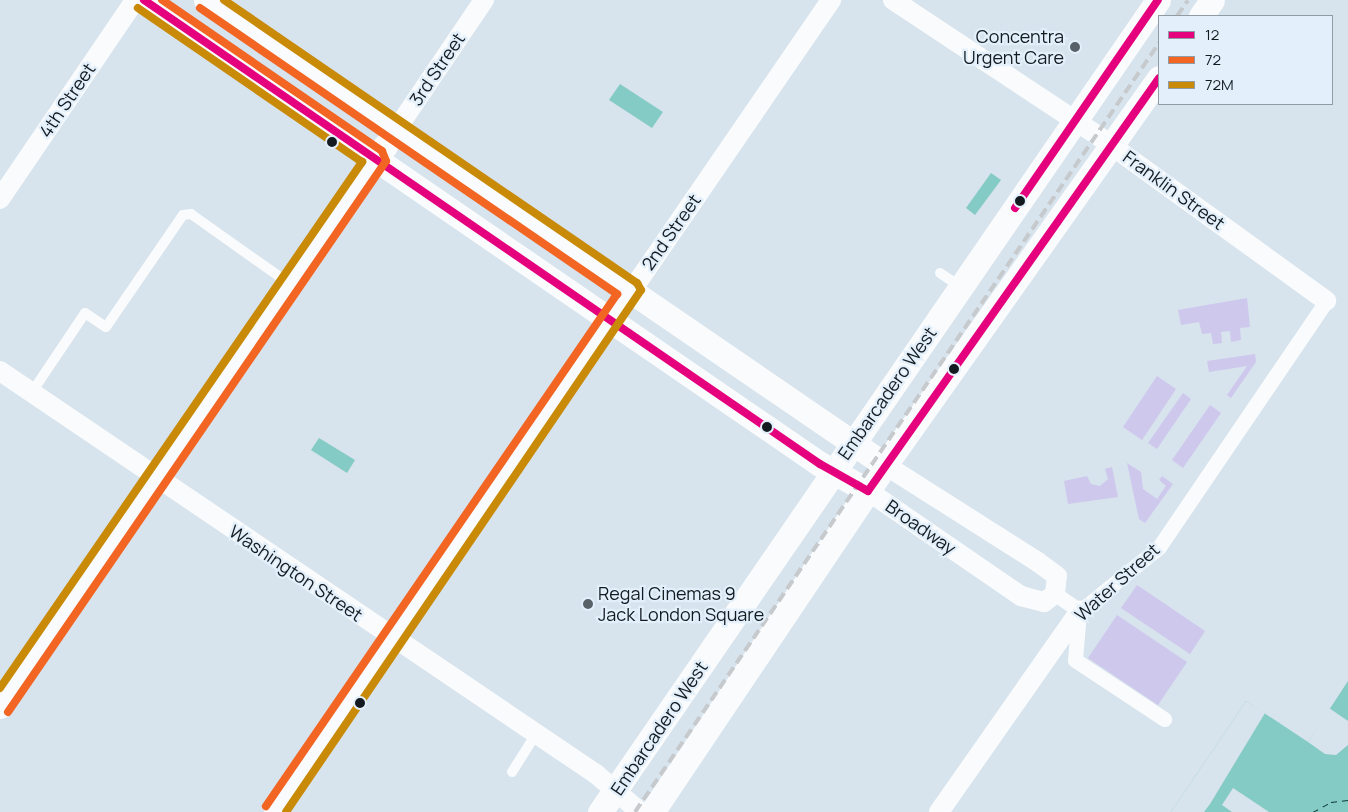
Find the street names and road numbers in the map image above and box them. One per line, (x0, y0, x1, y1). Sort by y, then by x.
street label: 3rd Street (405, 28, 469, 110)
street label: 4th Street (34, 59, 100, 141)
street label: Franklin Street (1119, 146, 1229, 234)
street label: 2nd Street (637, 190, 705, 274)
street label: Embarcadero West (833, 322, 941, 464)
street label: Broadway (882, 495, 960, 559)
street label: Washington Street (225, 520, 367, 626)
street label: Water Street (1070, 538, 1164, 626)
street label: Embarcadero West (606, 657, 712, 799)

